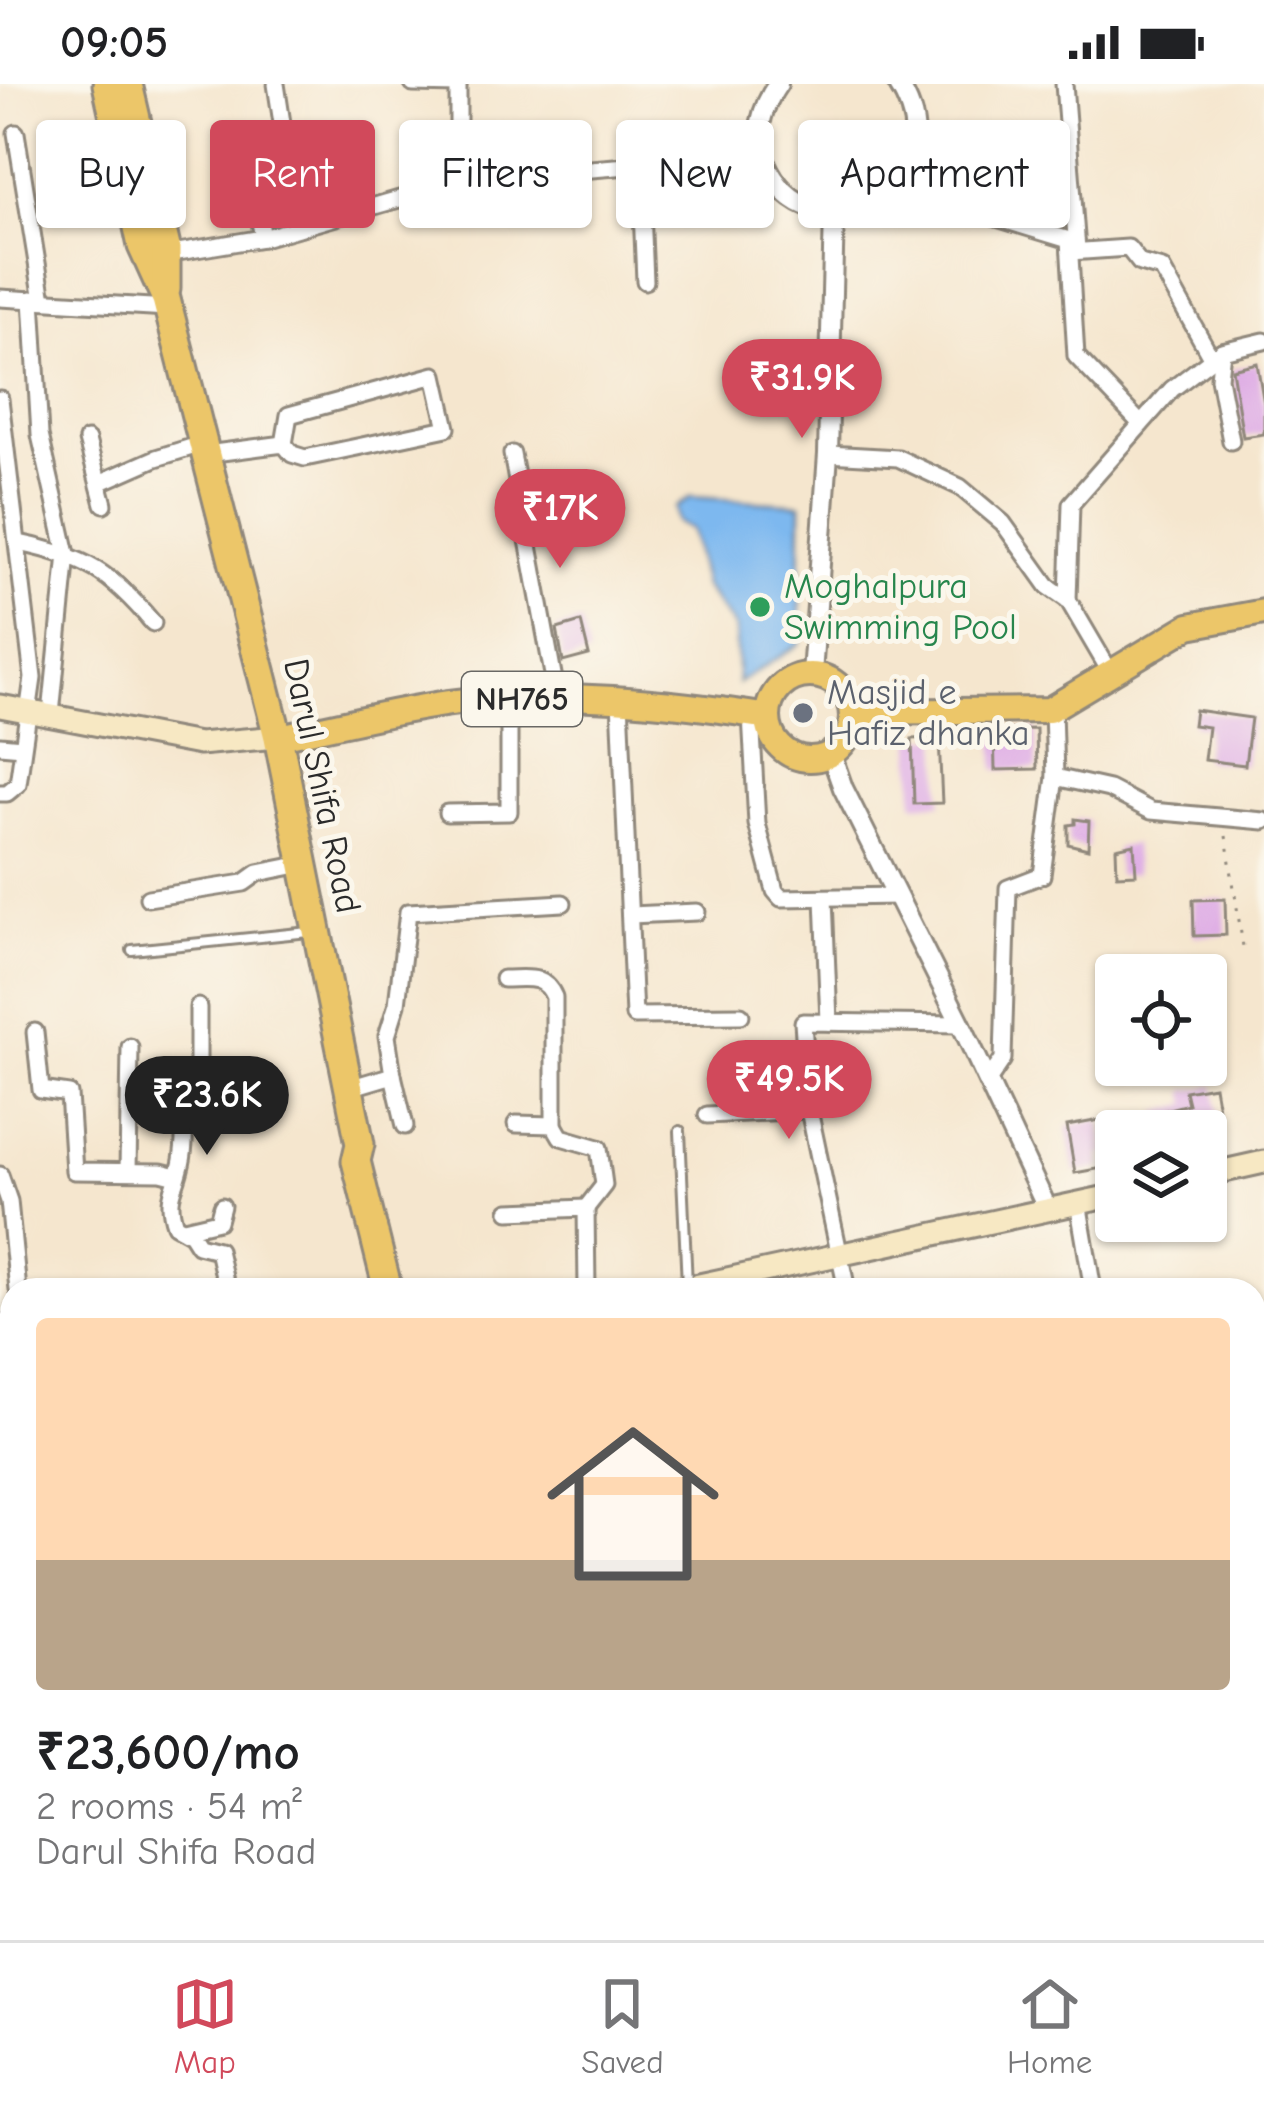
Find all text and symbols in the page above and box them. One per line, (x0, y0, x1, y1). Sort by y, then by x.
text: 09:05 (60, 16, 168, 68)
chip: Buy (36, 120, 186, 228)
chip: Rent (210, 120, 375, 228)
chip: Filters (399, 120, 592, 228)
chip: New (616, 120, 774, 228)
chip: Apartment (798, 120, 1070, 228)
pin: ₹31.9K (704, 339, 900, 441)
text: ₹31.9K (749, 355, 855, 400)
pin: ₹17K (489, 469, 631, 571)
text: ₹17K (521, 485, 599, 530)
place label: Moghalpura Swimming Pool (784, 566, 1017, 648)
marker: Moghalpura Swimming Pool (747, 594, 773, 620)
street label: Darul Shifa Road (275, 655, 369, 917)
road number: NH765 (462, 672, 582, 726)
place label: Masjid e Hafiz dhanka (827, 672, 1030, 754)
marker: Masjid e Hafiz dhanka (790, 700, 816, 726)
map controls (1095, 954, 1227, 1242)
button: locate (1095, 954, 1227, 1086)
pin: ₹49.5K (691, 1040, 887, 1142)
pin: ₹23.6K (109, 1056, 305, 1158)
text: ₹49.5K (734, 1056, 844, 1101)
text: ₹23.6K (152, 1072, 262, 1117)
button: layers (1095, 1110, 1227, 1242)
icon: home (525, 1396, 741, 1612)
text: ₹23,600/mo (36, 1723, 300, 1782)
text: 2 rooms · 54 m² (36, 1784, 302, 1829)
text: Darul Shifa Road (36, 1829, 316, 1874)
tab: Map (172, 1971, 238, 2081)
tab: Saved (581, 1971, 664, 2081)
tab: Home (1007, 1971, 1092, 2081)

